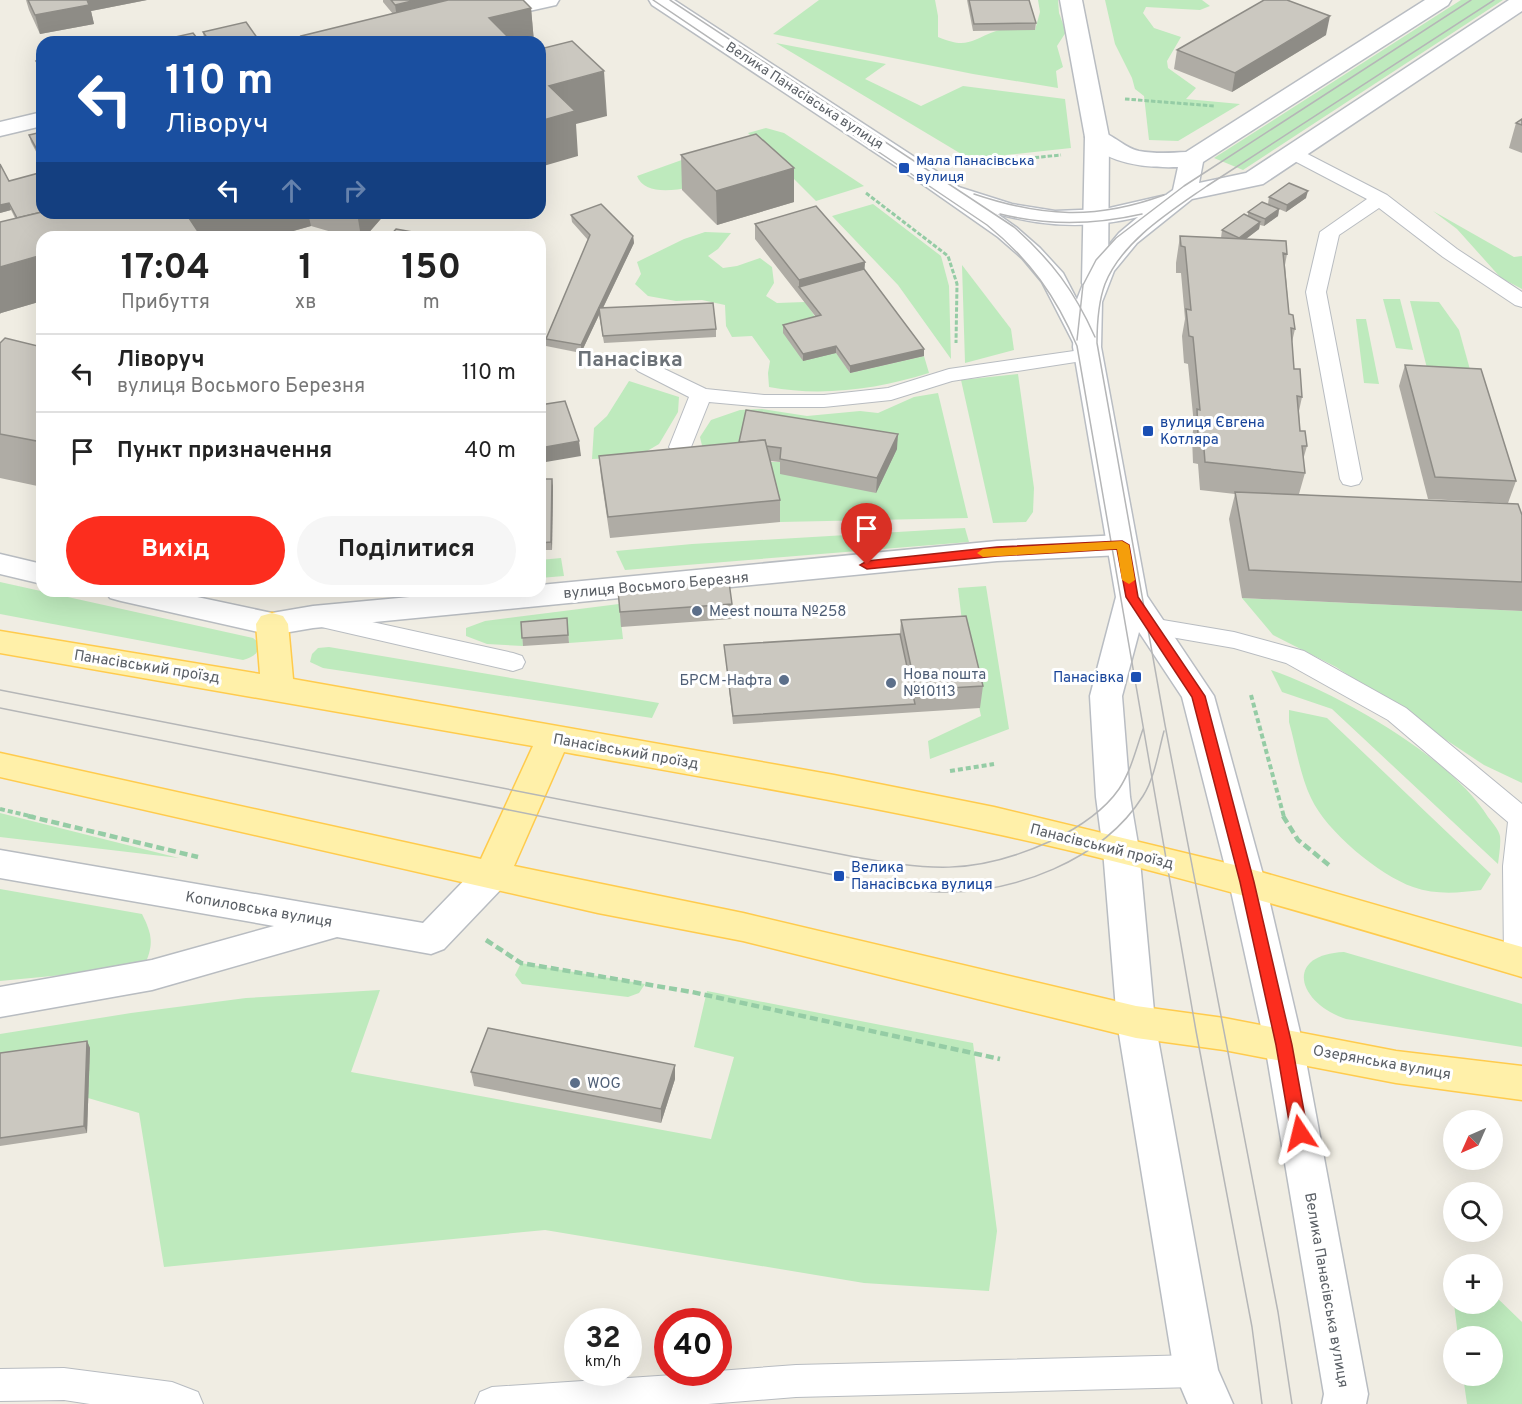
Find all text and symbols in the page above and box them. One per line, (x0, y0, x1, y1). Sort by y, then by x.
street label: Велика Панасівська вулиця (722, 39, 886, 154)
text: 110 m (165, 56, 274, 109)
icon: left (66, 60, 144, 138)
text: Ліворуч (165, 108, 269, 142)
place label: Мала Панасівська вулиця (916, 153, 1034, 186)
marker: Мала Панасівська вулиця (897, 161, 911, 175)
icon: left (212, 174, 245, 207)
icon: ahead (275, 174, 308, 207)
icon: right (338, 174, 371, 207)
text: 17:04 (121, 246, 210, 292)
text: 1 (298, 246, 313, 292)
text: 150 (401, 246, 461, 292)
text: Прибуття (121, 290, 210, 316)
text: хв (295, 290, 316, 316)
text: m (423, 290, 440, 316)
text: Ліворуч (117, 347, 205, 374)
district label: Панасівка (577, 347, 683, 374)
icon: left (66, 357, 99, 390)
text: 110 m (462, 360, 516, 387)
text: вулиця Восьмого Березня (117, 374, 365, 400)
place label: вулиця Євгена Котляра (1160, 414, 1265, 450)
marker: вулиця Євгена Котляра (1141, 424, 1155, 438)
icon: arrive (66, 435, 99, 468)
text: Пункт призначення (117, 438, 332, 465)
text: 40 m (464, 438, 516, 465)
pin (841, 503, 892, 565)
icon: arrive (850, 512, 883, 545)
button: Вихід (66, 516, 285, 585)
button: Поділитися (297, 516, 516, 585)
street label: вулиця Восьмого Березня (563, 569, 750, 604)
place label: Meest пошта №258 (709, 603, 846, 622)
marker: Meest пошта №258 (690, 604, 704, 618)
street label: Панасівський проїзд (72, 647, 221, 688)
place label: Нова пошта №10113 (903, 666, 986, 702)
place label: Панасівка (1053, 669, 1124, 688)
marker: Панасівка (1129, 670, 1143, 684)
place label: БРСМ-Нафта (679, 672, 772, 691)
marker: БРСМ-Нафта (777, 673, 791, 687)
marker: Нова пошта №10113 (884, 676, 898, 690)
street label: Панасівський проїзд (551, 730, 700, 775)
street label: Панасівський проїзд (1028, 820, 1175, 875)
place label: Велика Панасівська вулиця (851, 859, 993, 895)
marker: Велика Панасівська вулиця (832, 869, 846, 883)
street label: Копиловська вулиця (184, 888, 334, 933)
street label: Озерянська вулиця (1311, 1042, 1452, 1085)
place label: WOG (587, 1075, 621, 1094)
marker: WOG (568, 1076, 582, 1090)
position arrow (1268, 1101, 1332, 1165)
north arrow (1443, 1110, 1503, 1170)
map controls (1443, 1110, 1503, 1386)
button: search (1443, 1182, 1503, 1242)
street label: Велика Панасівська вулиця (1299, 1191, 1352, 1389)
button: + (1443, 1254, 1503, 1314)
speed limit sign: 40 (654, 1308, 732, 1386)
text: 32 (585, 1321, 621, 1358)
button: − (1443, 1326, 1503, 1386)
text: km/h (585, 1353, 621, 1372)

